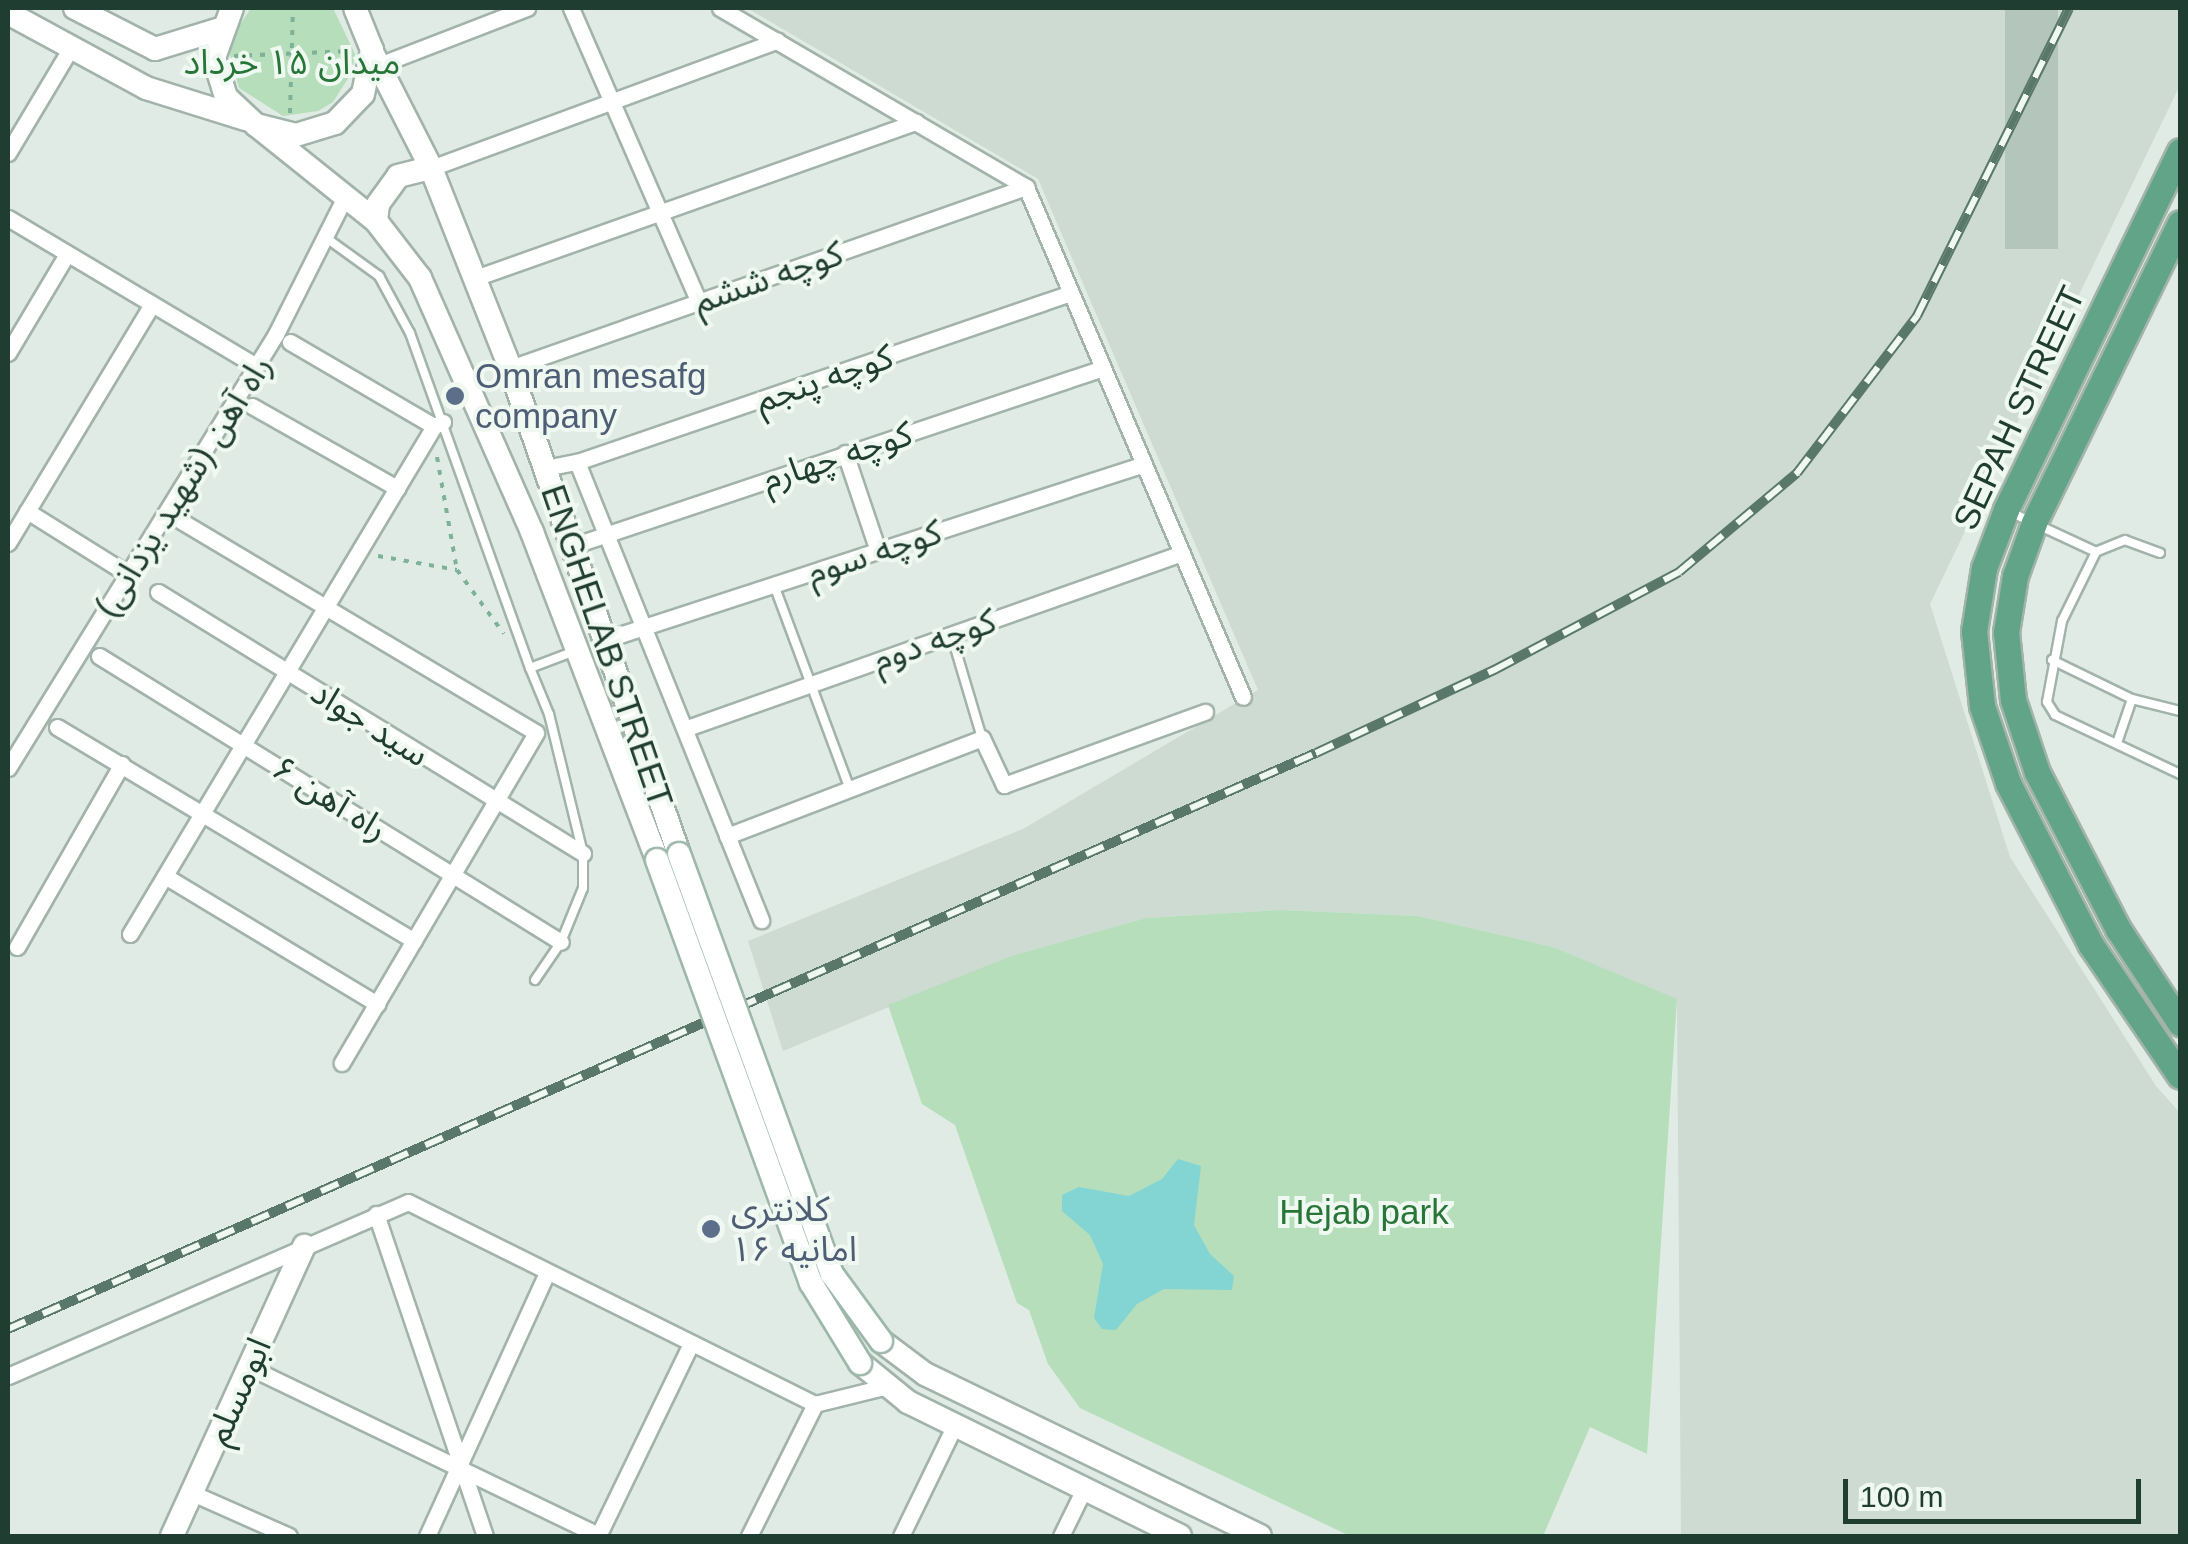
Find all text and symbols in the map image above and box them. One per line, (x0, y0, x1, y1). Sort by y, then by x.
park label: میدان ۱۵ خرداد (184, 41, 400, 83)
street label: کوچه ششم (688, 232, 848, 322)
street label: SEPAH STREET (1944, 280, 2094, 536)
street label: کوچه پنجم (750, 335, 898, 421)
street label: راه آهن (شهید یزدانی) (85, 347, 281, 625)
place label: Omran mesafg company (475, 355, 706, 437)
marker: Omran mesafg company (444, 385, 466, 407)
street label: کوچه چهارم (757, 412, 917, 500)
street label: ENGHELAB STREET (532, 479, 682, 813)
street label: کوچه سوم (801, 511, 947, 593)
street label: کوچه دوم (867, 599, 1001, 681)
street label: سید جواد (303, 670, 437, 776)
street label: راه آهن ۶ (265, 746, 395, 850)
place label: کلانتری ۱۶ امانیه (731, 1188, 857, 1270)
park label: Hejab park (1279, 1191, 1449, 1233)
marker: کلانتری ۱۶ امانیه (700, 1218, 722, 1240)
street label: ابومسلم (196, 1331, 280, 1451)
scale bar (1848, 1459, 2146, 1521)
text: 100 m (1860, 1480, 1943, 1513)

